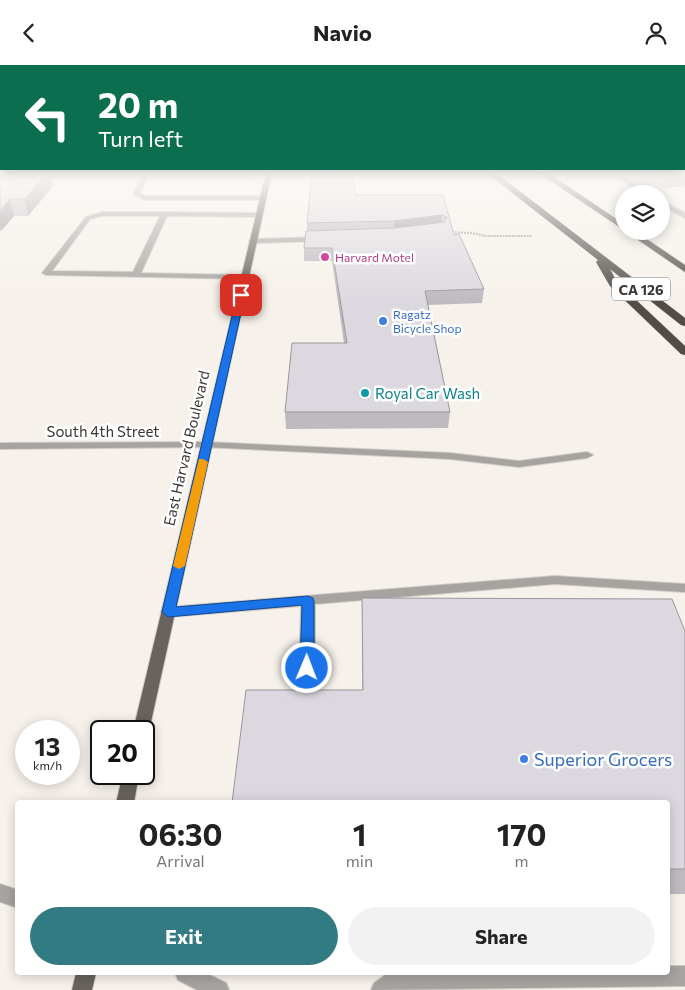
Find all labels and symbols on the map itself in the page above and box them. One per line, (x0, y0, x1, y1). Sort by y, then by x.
place label: Harvard Motel (335, 250, 414, 264)
marker: Harvard Motel (319, 251, 331, 263)
pin (220, 274, 262, 316)
road number: CA 126 (612, 277, 670, 300)
place label: Ragatz Bicycle Shop (393, 307, 462, 335)
marker: Ragatz Bicycle Shop (377, 315, 389, 327)
street label: East Harvard Boulevard (159, 369, 213, 527)
place label: Royal Car Wash (375, 384, 480, 402)
marker: Royal Car Wash (359, 387, 371, 399)
street label: South 4th Street (47, 422, 159, 440)
position arrow (280, 641, 332, 693)
speed limit sign: 20 (90, 720, 155, 785)
place label: Superior Grocers (534, 748, 672, 770)
marker: Superior Grocers (518, 753, 530, 765)

